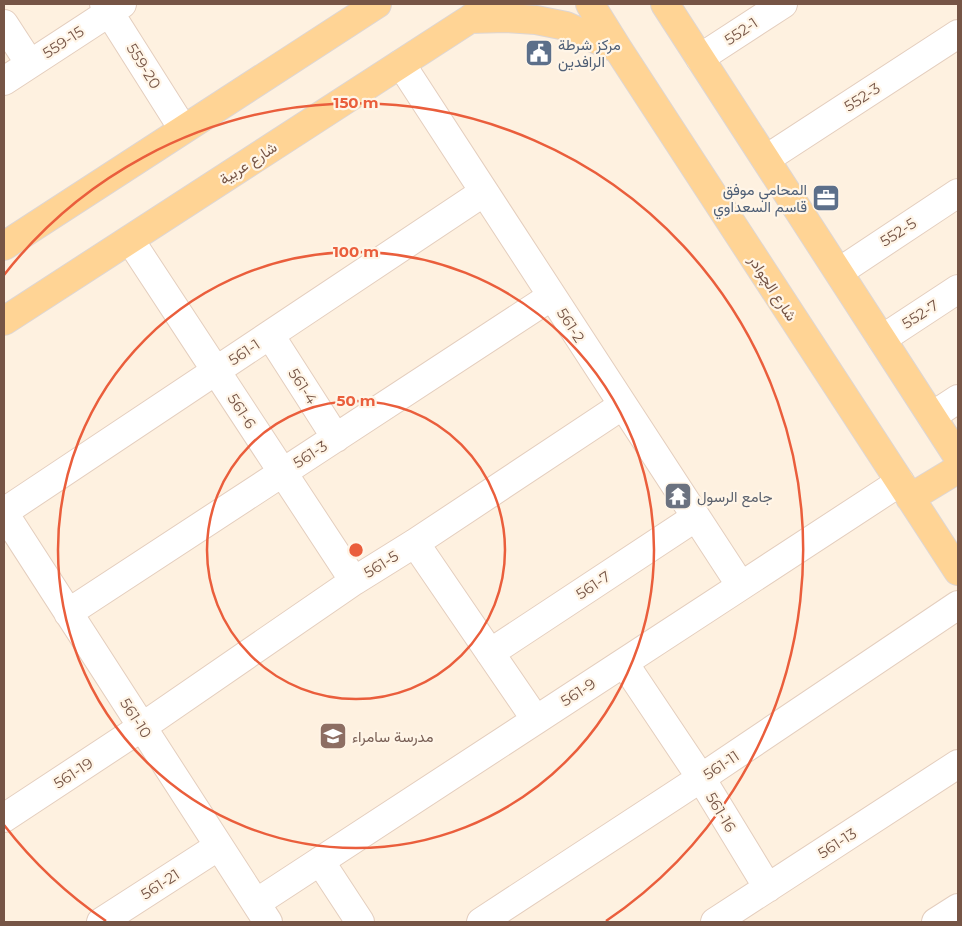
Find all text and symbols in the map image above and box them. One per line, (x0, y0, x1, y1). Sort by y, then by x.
street label: 552-1 (721, 13, 761, 49)
street label: 559-15 (39, 22, 87, 62)
place label: مركز شرطة الرافدين (558, 35, 621, 72)
public building icon: مركز شرطة الرافدين (524, 38, 554, 68)
street label: 559-20 (123, 40, 165, 92)
street label: 552-3 (840, 78, 884, 116)
text: 150 m (334, 93, 378, 112)
street label: شارع عربية (216, 137, 282, 190)
place label: المحامي موفق قاسم السعداوي (713, 180, 807, 220)
office icon: المحامي موفق قاسم السعداوي (811, 183, 841, 213)
street label: 552-5 (876, 213, 920, 251)
text: 100 m (333, 242, 379, 261)
street label: شارع الچوادر (742, 251, 801, 326)
street label: 552-7 (898, 295, 942, 333)
street label: 561-2 (553, 304, 589, 346)
street label: 561-1 (225, 335, 263, 369)
street label: 561-4 (284, 365, 322, 408)
street label: 561-6 (224, 390, 260, 432)
text: 50 m (336, 391, 376, 410)
street label: 561-3 (289, 436, 331, 472)
temple icon: جامع الرسول (663, 481, 693, 511)
place label: جامع الرسول (697, 487, 772, 508)
centre of rings (347, 541, 365, 559)
street label: 561-5 (360, 546, 402, 582)
street label: 561-7 (572, 567, 614, 603)
street label: 561-9 (557, 674, 599, 710)
street label: 561-10 (116, 694, 156, 742)
school or university icon: مدرسة سامراء (318, 721, 348, 751)
place label: مدرسة سامراء (352, 727, 434, 746)
street label: 561-11 (699, 746, 743, 784)
street label: 561-19 (50, 753, 96, 793)
street label: 561-16 (702, 789, 740, 835)
street label: 561-13 (814, 823, 860, 863)
street label: 561-21 (137, 864, 183, 904)

